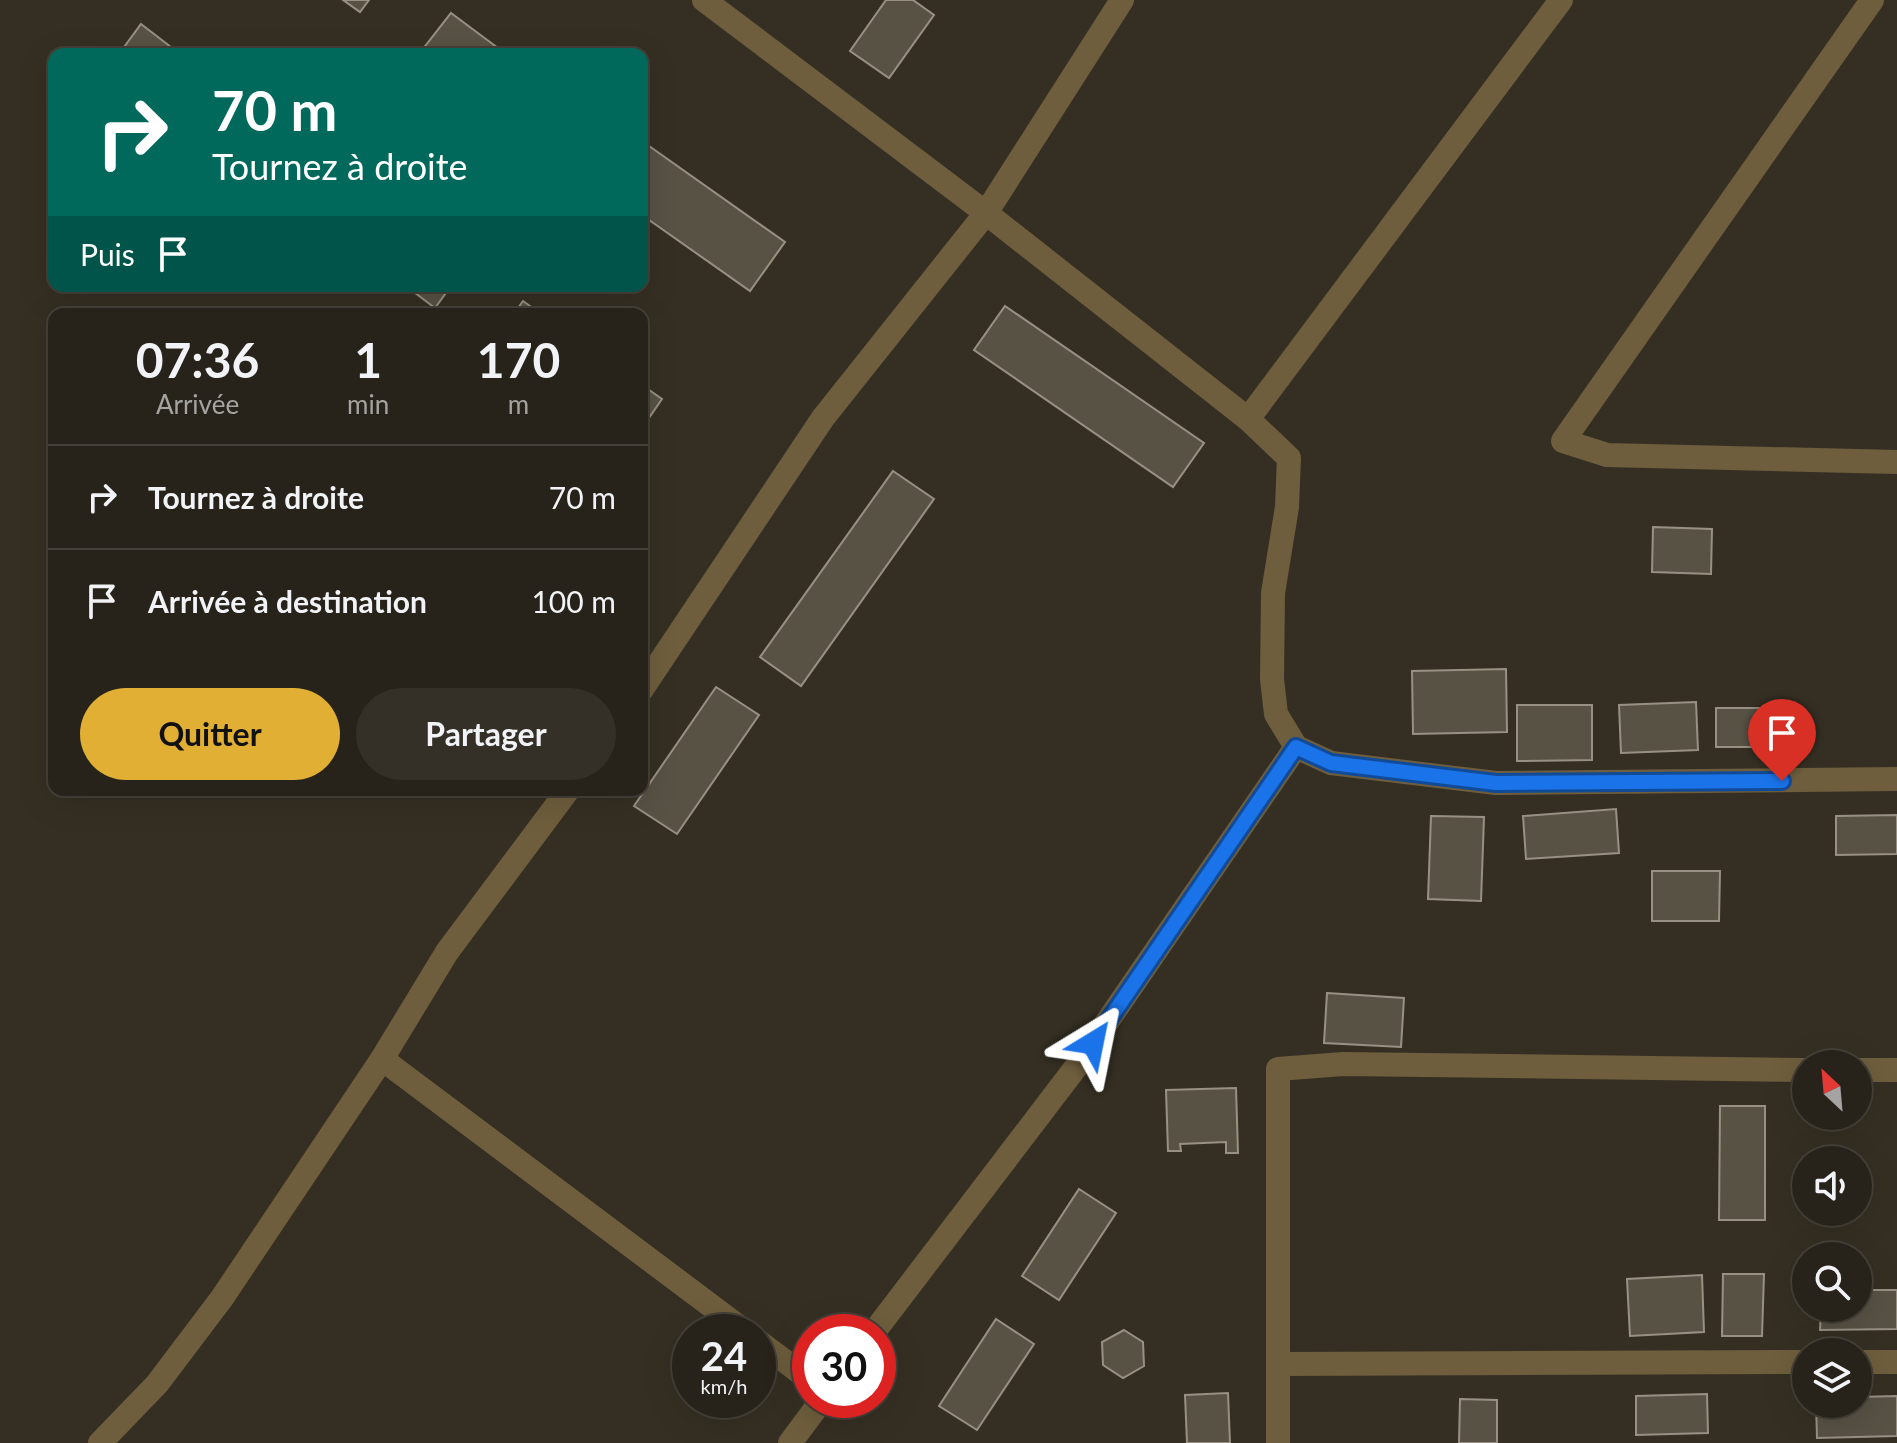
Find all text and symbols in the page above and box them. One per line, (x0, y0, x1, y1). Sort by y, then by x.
text: 70 m (212, 76, 337, 143)
icon: right (80, 80, 184, 184)
text: Tournez à droite (212, 144, 468, 188)
icon: arrive (151, 232, 195, 276)
text: Puis (80, 236, 135, 272)
text: 07:36 (136, 331, 259, 388)
text: 1 (354, 331, 382, 388)
text: 170 (477, 331, 560, 388)
text: Arrivée (156, 388, 239, 420)
text: min (347, 388, 389, 420)
text: m (508, 388, 529, 420)
icon: right (80, 475, 124, 519)
text: Tournez à droite (148, 479, 364, 515)
text: 70 m (549, 479, 616, 515)
icon: arrive (80, 579, 124, 623)
text: Arrivée à destination (148, 583, 427, 619)
text: 100 m (531, 583, 616, 619)
button: Quitter (80, 688, 340, 780)
button: Partager (356, 688, 616, 780)
pin (1748, 699, 1816, 781)
icon: arrive (1760, 711, 1804, 755)
position arrow (1051, 1001, 1135, 1085)
north arrow (1792, 1050, 1872, 1130)
map controls (1792, 1050, 1872, 1418)
button: sound (1792, 1146, 1872, 1226)
button: search (1792, 1242, 1872, 1322)
speed limit sign: 30 (792, 1314, 896, 1418)
text: 24 (701, 1332, 747, 1380)
button: layers (1792, 1338, 1872, 1418)
text: km/h (701, 1374, 747, 1398)

